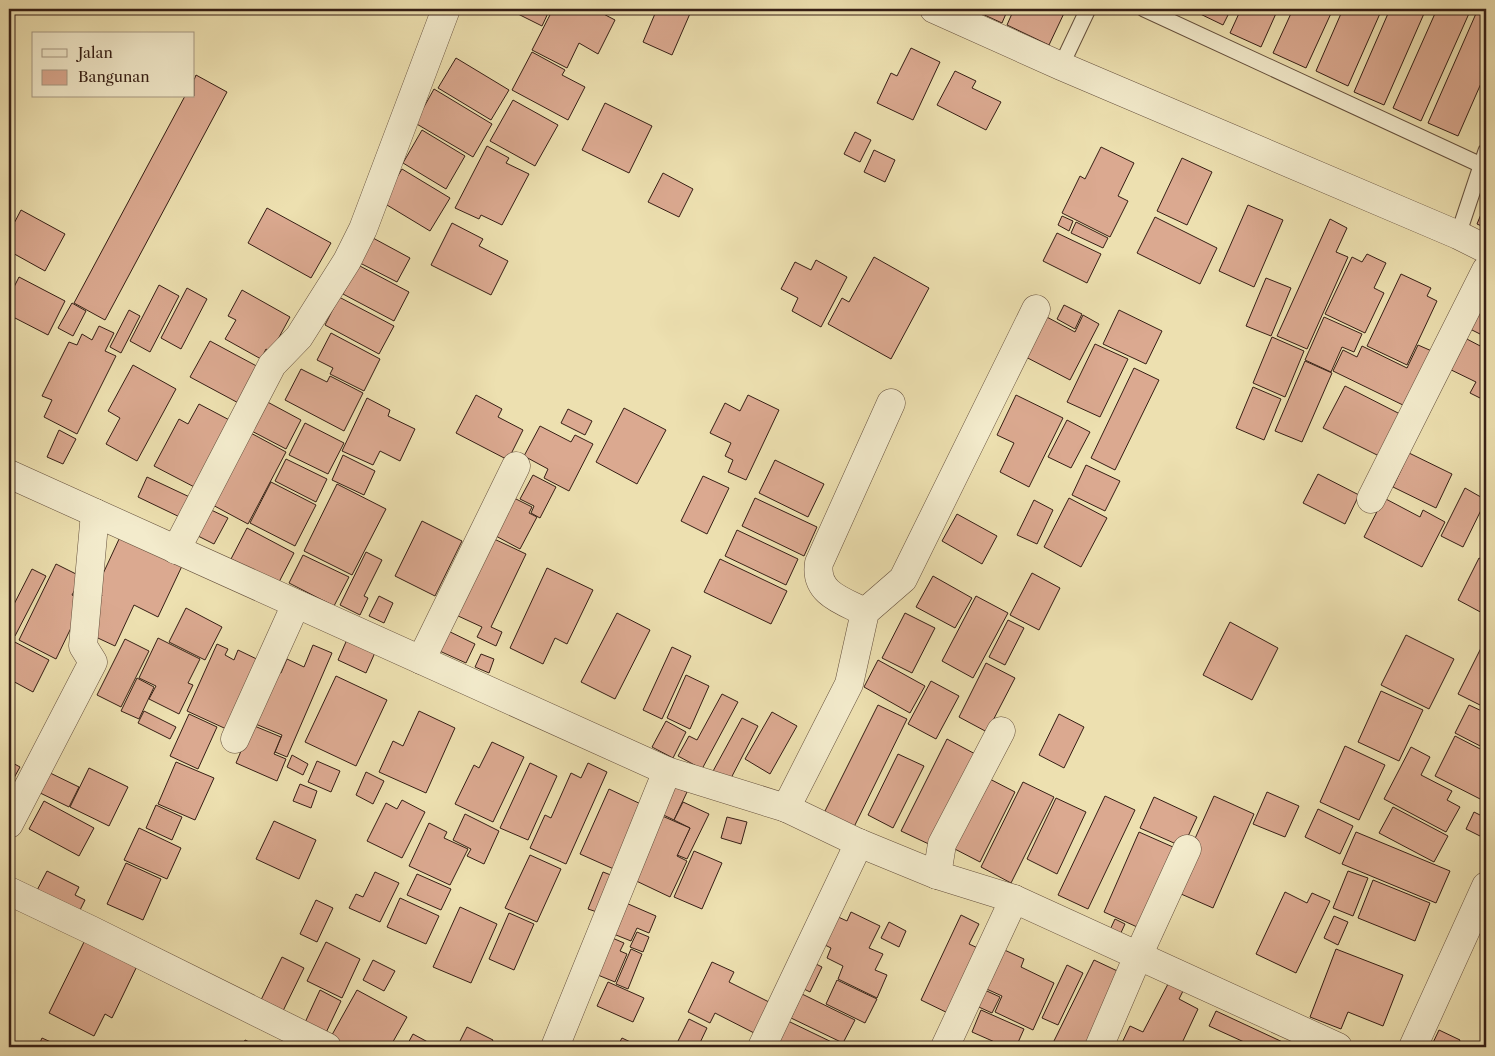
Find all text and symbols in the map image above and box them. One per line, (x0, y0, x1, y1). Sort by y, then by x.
legend (32, 32, 195, 98)
text: Jalan (76, 43, 113, 62)
text: Bangunan (78, 67, 150, 86)

